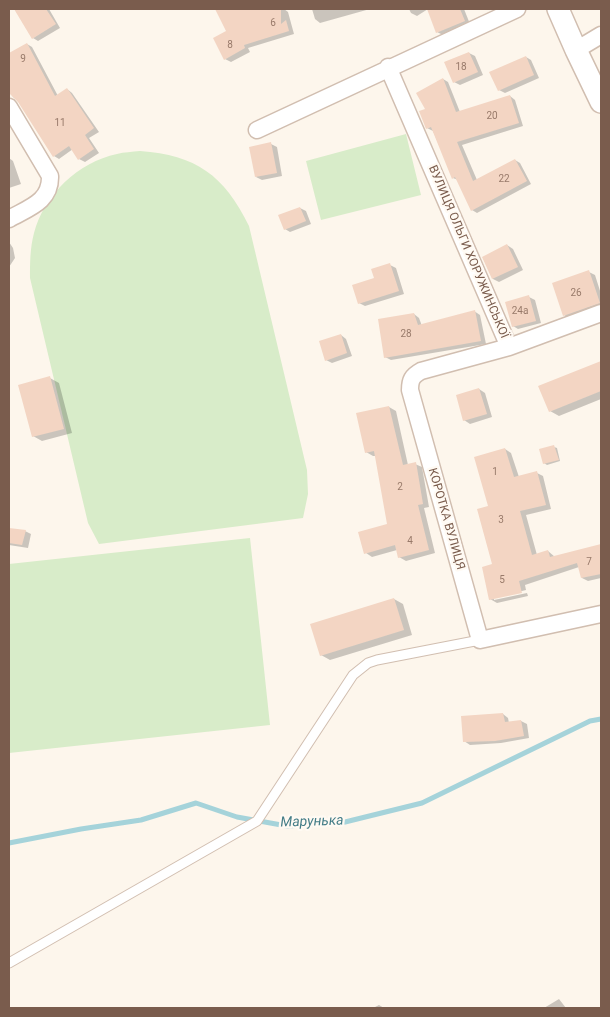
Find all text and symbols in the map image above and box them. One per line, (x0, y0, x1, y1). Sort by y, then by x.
house number: 6 (270, 17, 276, 29)
house number: 8 (227, 39, 233, 51)
house number: 9 (20, 53, 26, 65)
house number: 18 (455, 61, 467, 73)
house number: 20 (486, 110, 498, 122)
house number: 11 (54, 117, 66, 129)
street label: ВУЛИЦЯ ОЛЬГИ ХОРУЖИНСЬКОЇ (425, 163, 511, 341)
house number: 22 (498, 173, 510, 185)
house number: 26 (570, 287, 582, 299)
house number: 24а (512, 305, 528, 317)
house number: 28 (400, 328, 412, 340)
street label: КОРОТКА ВУЛИЦЯ (425, 466, 467, 572)
house number: 1 (492, 466, 498, 478)
house number: 2 (397, 481, 403, 493)
house number: 3 (498, 514, 504, 526)
house number: 4 (407, 535, 413, 547)
house number: 7 (586, 556, 592, 568)
house number: 5 (499, 574, 505, 586)
water label: Марунька (280, 813, 344, 831)

